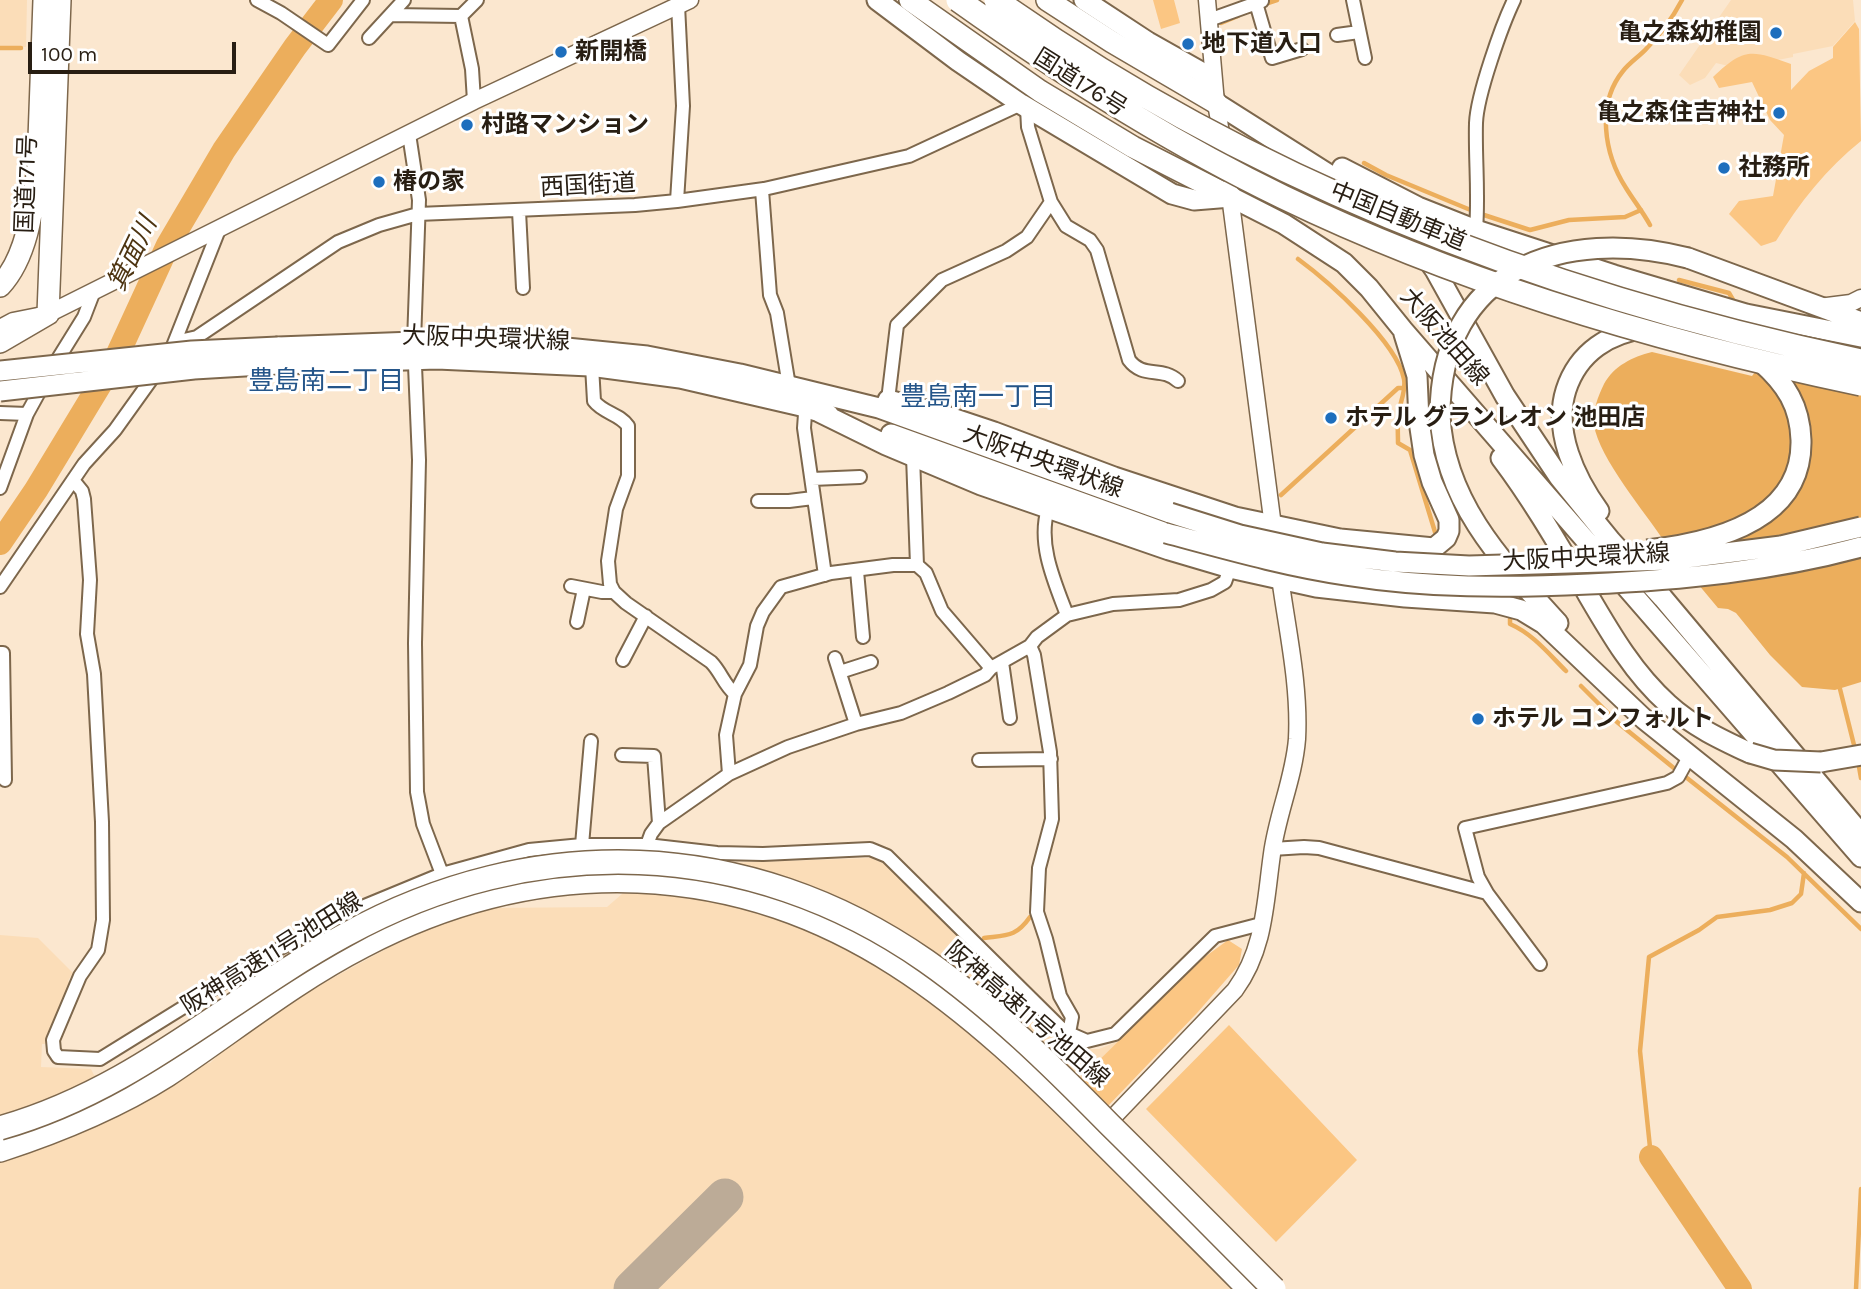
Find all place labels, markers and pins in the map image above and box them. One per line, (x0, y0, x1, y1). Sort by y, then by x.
place label: 亀之森幼稚園 (1618, 19, 1762, 47)
marker: 亀之森幼稚園 (1768, 25, 1784, 41)
place label: 地下道入口 (1202, 30, 1322, 58)
marker: 地下道入口 (1180, 36, 1196, 52)
place label: 新開橋 (575, 38, 647, 66)
marker: 新開橋 (553, 44, 569, 60)
place label: 亀之森住吉神社 (1597, 99, 1765, 127)
marker: 亀之森住吉神社 (1771, 105, 1787, 121)
place label: 村路マンション (481, 111, 649, 139)
marker: 村路マンション (459, 117, 475, 133)
place label: 社務所 (1738, 154, 1810, 182)
marker: 社務所 (1716, 160, 1732, 176)
place label: 椿の家 (393, 168, 465, 196)
marker: 椿の家 (371, 174, 387, 190)
place label: ホテル グランレオン 池田店 (1345, 404, 1645, 432)
marker: ホテル グランレオン 池田店 (1323, 410, 1339, 426)
place label: ホテル コンフォルト (1492, 705, 1714, 733)
marker: ホテル コンフォルト (1470, 711, 1486, 727)

